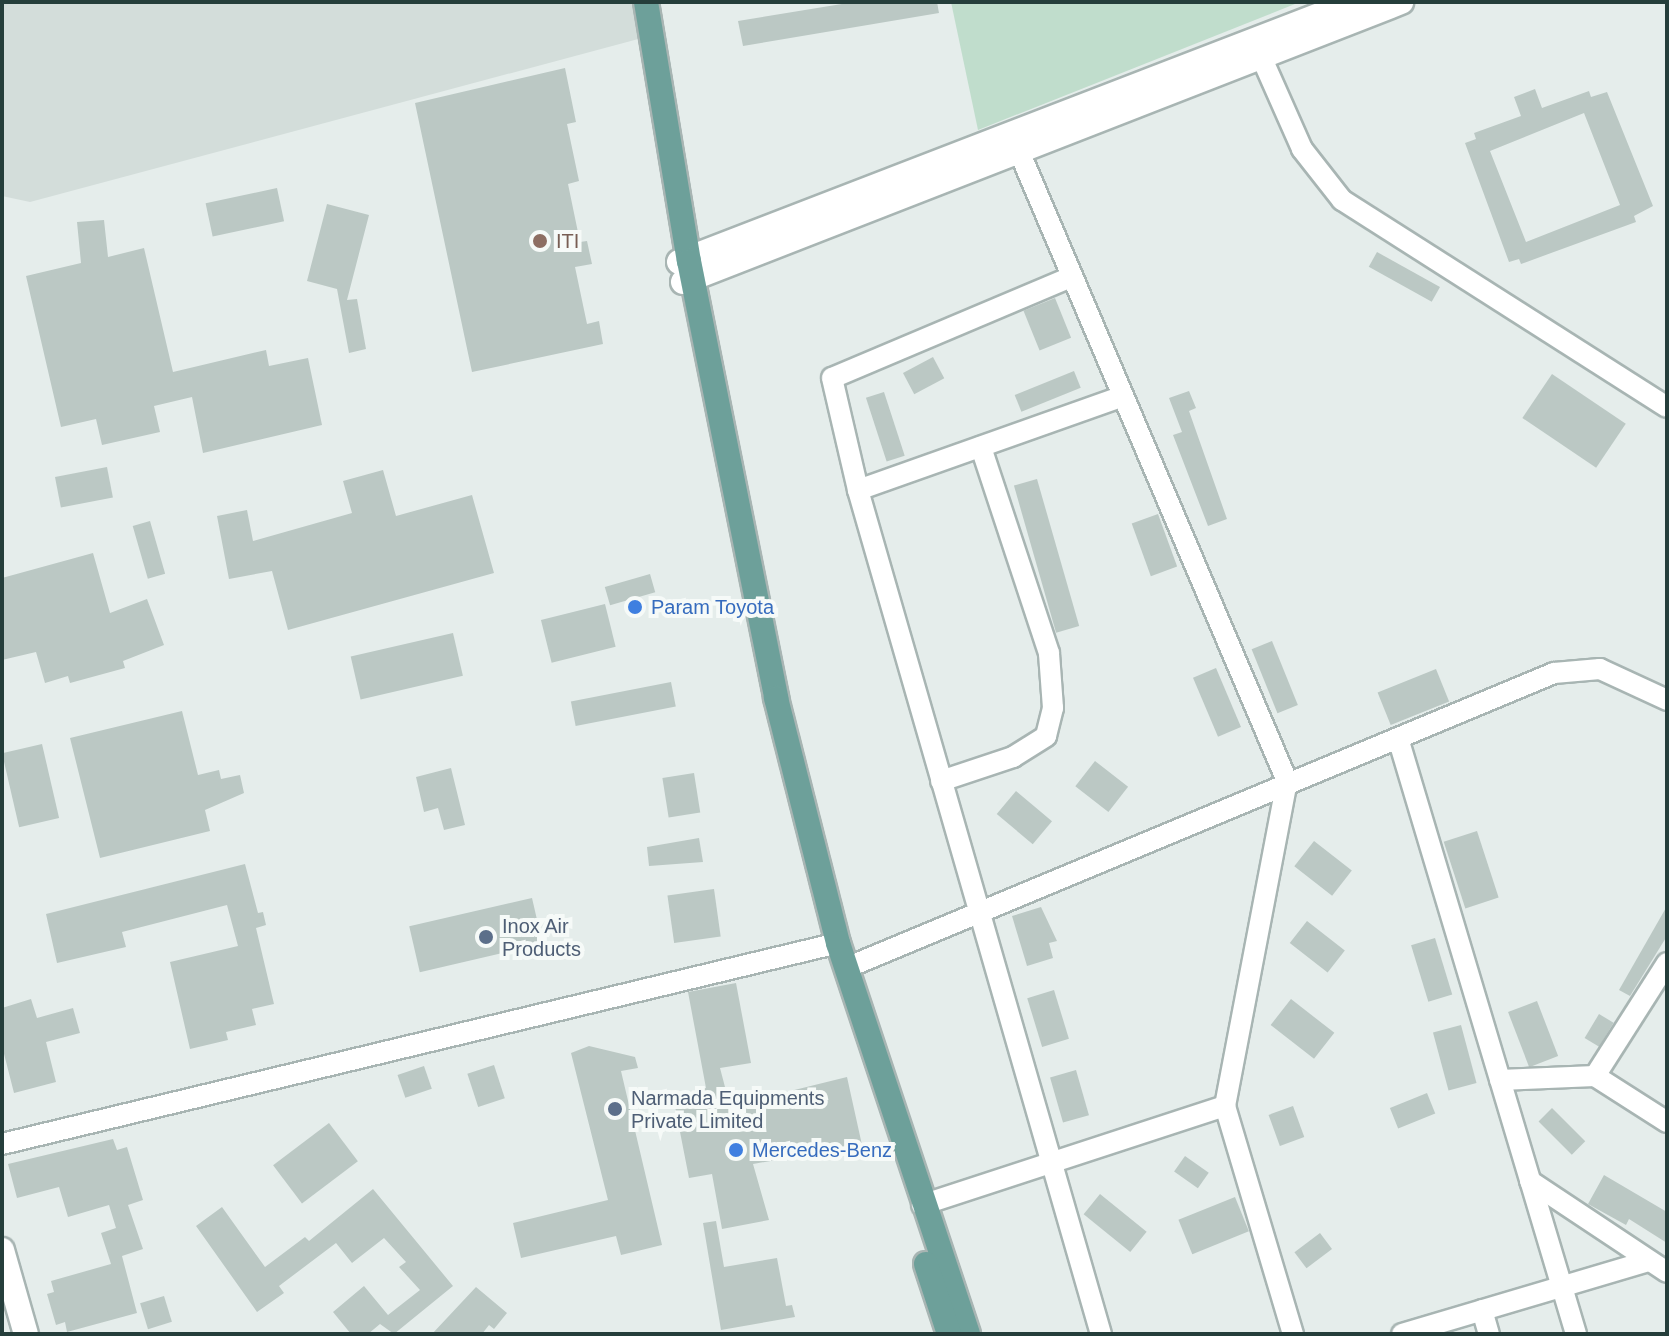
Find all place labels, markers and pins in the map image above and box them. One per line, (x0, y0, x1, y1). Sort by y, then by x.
place label: ITI (556, 229, 579, 253)
marker: ITI (531, 232, 549, 250)
place label: Param Toyota (651, 595, 774, 619)
marker: Param Toyota (626, 598, 644, 616)
place label: Inox Air Products (502, 914, 581, 961)
marker: Inox Air Products (477, 928, 495, 946)
place label: Narmada Equipments Private Limited (631, 1086, 824, 1133)
marker: Narmada Equipments Private Limited (606, 1100, 624, 1118)
place label: Mercedes-Benz (752, 1138, 892, 1162)
marker: Mercedes-Benz (727, 1141, 745, 1159)

